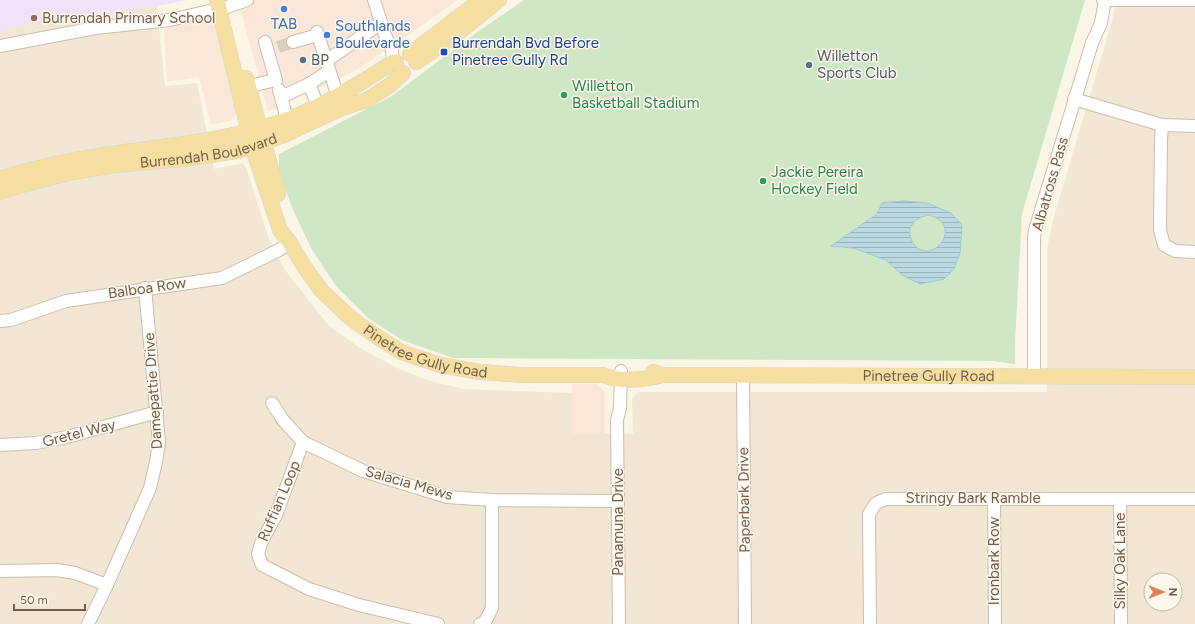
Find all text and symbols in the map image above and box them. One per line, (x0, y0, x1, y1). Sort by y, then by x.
marker: TAB (279, 4, 289, 14)
place label: Burrendah Primary School (42, 9, 215, 27)
marker: Burrendah Primary School (29, 13, 39, 23)
place label: TAB (271, 15, 297, 33)
place label: Southlands Boulevarde (335, 17, 410, 52)
marker: Southlands Boulevarde (322, 30, 332, 40)
place label: Burrendah Bvd Before Pinetree Gully Rd (452, 34, 599, 69)
marker: Burrendah Bvd Before Pinetree Gully Rd (439, 47, 449, 57)
place label: Willetton Sports Club (817, 47, 897, 82)
place label: BP (311, 51, 329, 69)
marker: BP (298, 55, 308, 65)
marker: Willetton Sports Club (804, 60, 814, 70)
place label: Willetton Basketball Stadium (572, 77, 699, 112)
marker: Willetton Basketball Stadium (559, 90, 569, 100)
street label: Burrendah Boulevard (139, 129, 279, 172)
street label: Albatross Pass (1028, 135, 1072, 233)
place label: Jackie Pereira Hockey Field (771, 163, 863, 198)
marker: Jackie Pereira Hockey Field (758, 176, 768, 186)
street label: Balboa Row (107, 274, 187, 302)
street label: Pinetree Gully Road (360, 321, 488, 382)
street label: Damepattie Drive (140, 332, 166, 450)
street label: Pinetree Gully Road (862, 367, 995, 385)
street label: Gretel Way (41, 415, 118, 451)
street label: Paperbark Drive (734, 447, 754, 553)
street label: Ruffian Loop (254, 458, 304, 544)
street label: Salacia Mews (363, 462, 455, 504)
street label: Panamuna Drive (609, 468, 627, 576)
street label: Stringy Bark Ramble (905, 489, 1041, 507)
street label: Silky Oak Lane (1111, 512, 1129, 610)
street label: Ironbark Row (985, 517, 1003, 605)
north arrow (1143, 572, 1183, 612)
scale bar (14, 586, 85, 612)
text: N (1166, 588, 1179, 596)
text: 50 m (20, 593, 48, 607)

